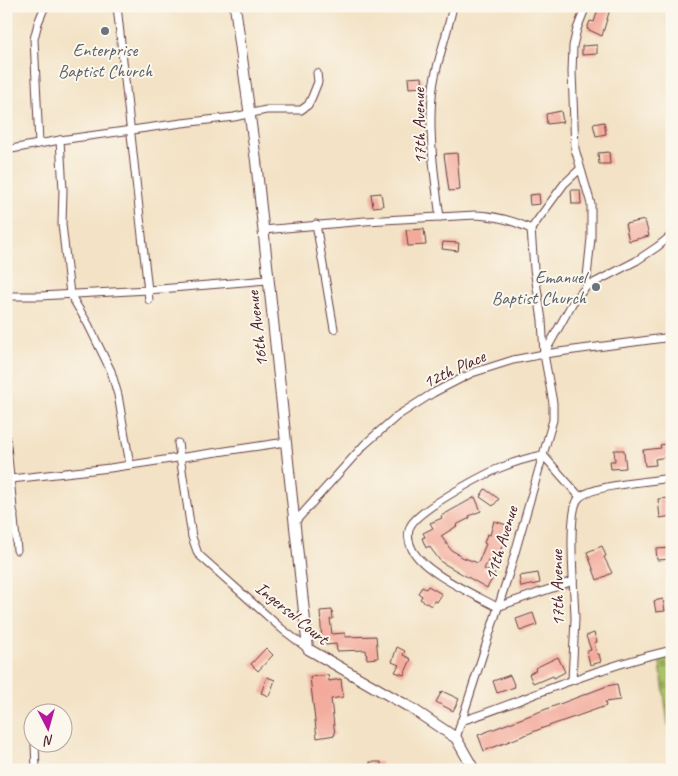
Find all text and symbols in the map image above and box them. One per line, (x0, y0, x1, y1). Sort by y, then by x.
marker: Enterprise Baptist Church (99, 25, 111, 37)
place label: Enterprise Baptist Church (58, 39, 153, 82)
street label: 17th Avenue (407, 87, 431, 164)
place label: Emanuel Baptist Church (492, 266, 589, 309)
marker: Emanuel Baptist Church (590, 281, 602, 293)
street label: 16th Avenue (241, 289, 273, 368)
street label: 12th Place (419, 345, 490, 393)
street label: 11th Avenue (479, 502, 523, 583)
street label: 17th Avenue (545, 549, 569, 626)
street label: Ingersol Court (251, 577, 335, 650)
north arrow (22, 704, 72, 754)
text: N (42, 732, 55, 750)

